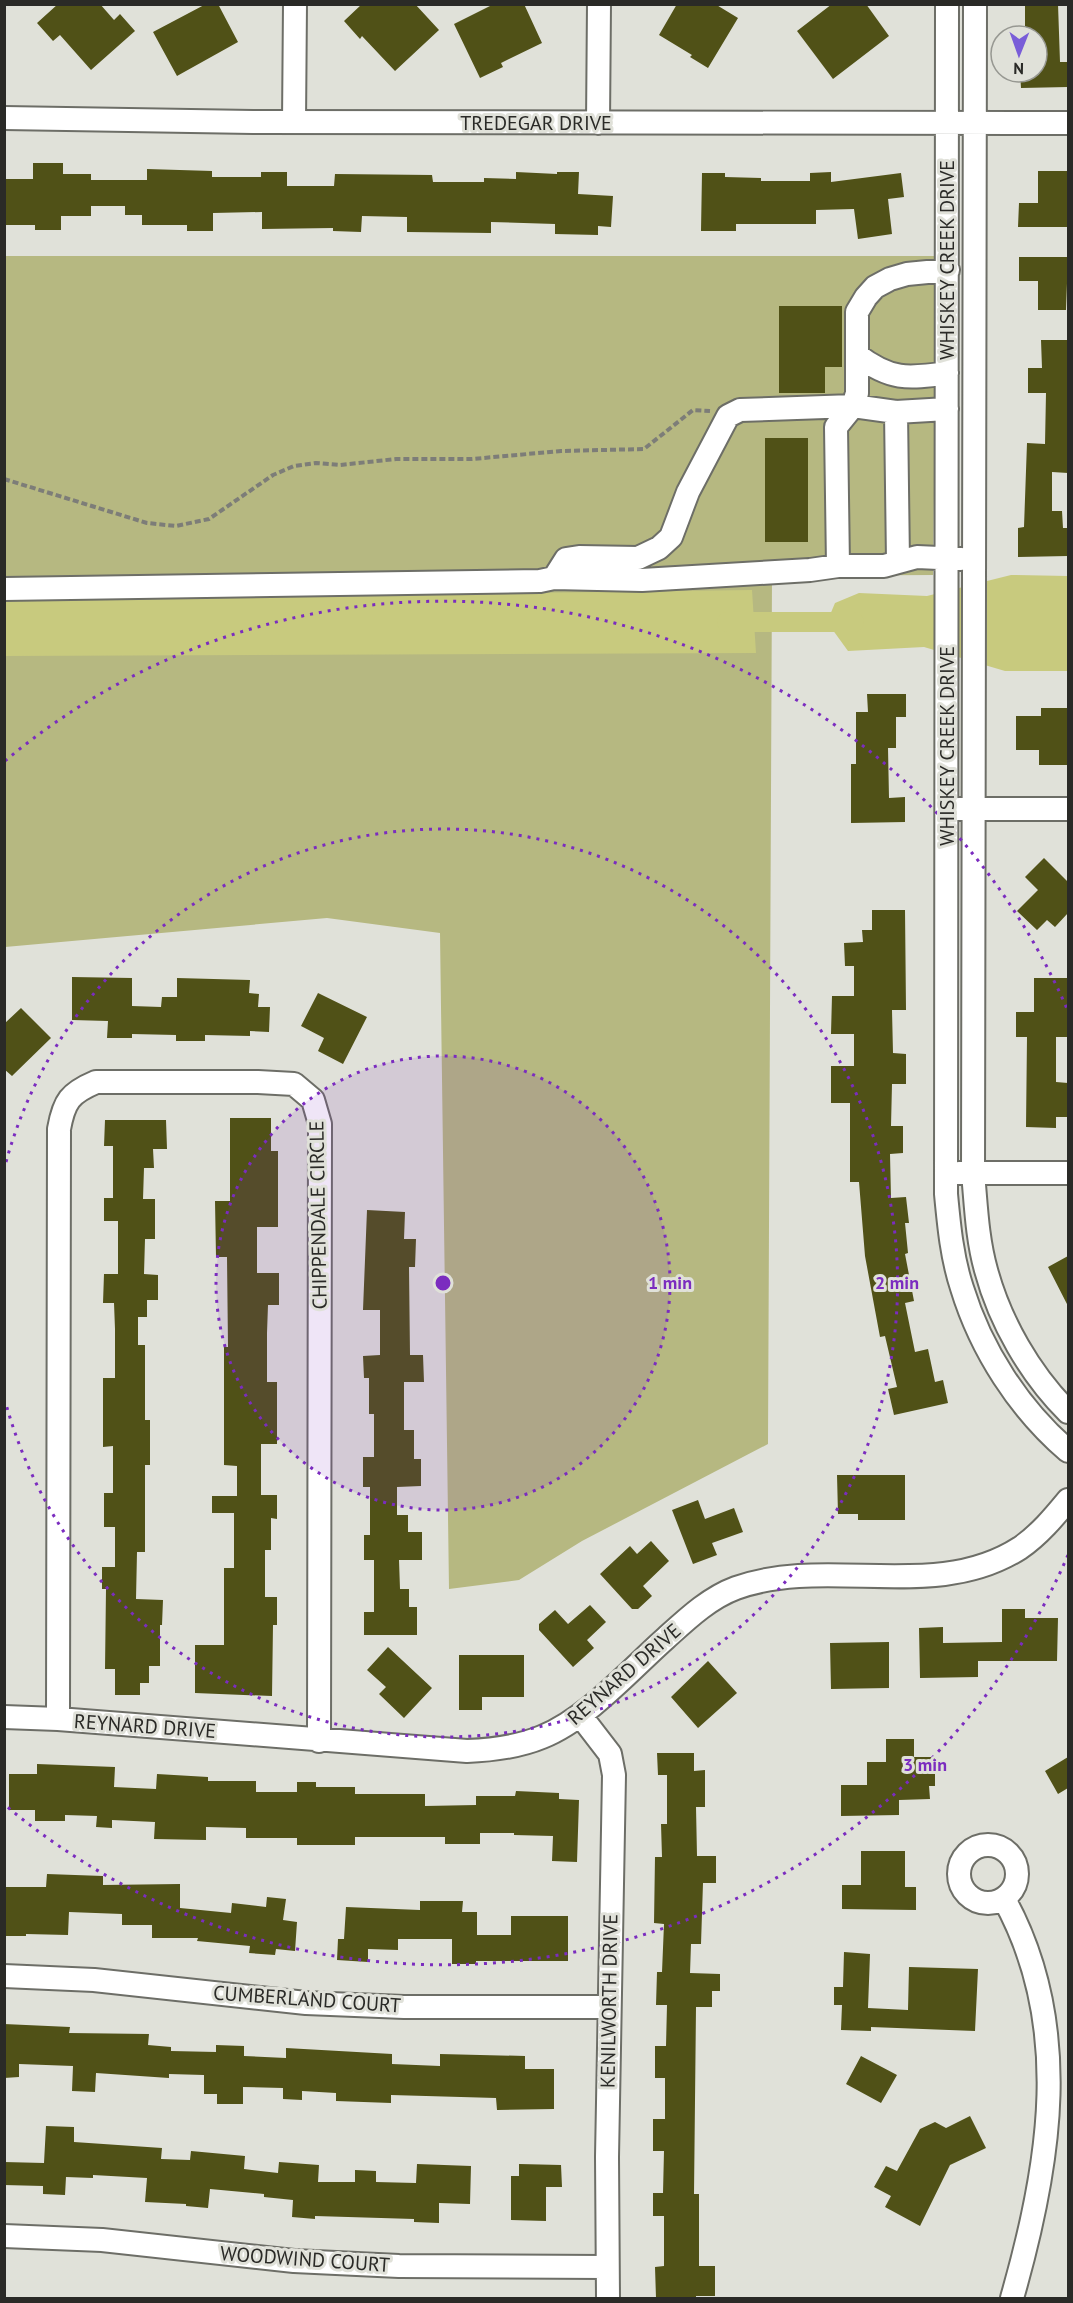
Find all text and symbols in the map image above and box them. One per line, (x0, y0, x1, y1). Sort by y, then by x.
north arrow (989, 24, 1049, 84)
text: N (1013, 59, 1024, 79)
street label: TREDEGAR DRIVE (460, 110, 612, 136)
street label: WHISKEY CREEK DRIVE (934, 160, 960, 360)
street label: WHISKEY CREEK DRIVE (934, 646, 960, 846)
street label: CHIPPENDALE CIRCLE (303, 1120, 333, 1310)
text: 1 min (648, 1271, 692, 1294)
text: 2 min (875, 1271, 919, 1294)
centre of rings (433, 1273, 453, 1293)
street label: REYNARD DRIVE (562, 1618, 686, 1730)
street label: REYNARD DRIVE (73, 1708, 217, 1744)
text: 3 min (903, 1753, 947, 1776)
street label: KENILWORTH DRIVE (594, 1914, 624, 2088)
street label: CUMBERLAND COURT (212, 1979, 402, 2019)
street label: WOODWIND COURT (219, 2240, 391, 2278)

